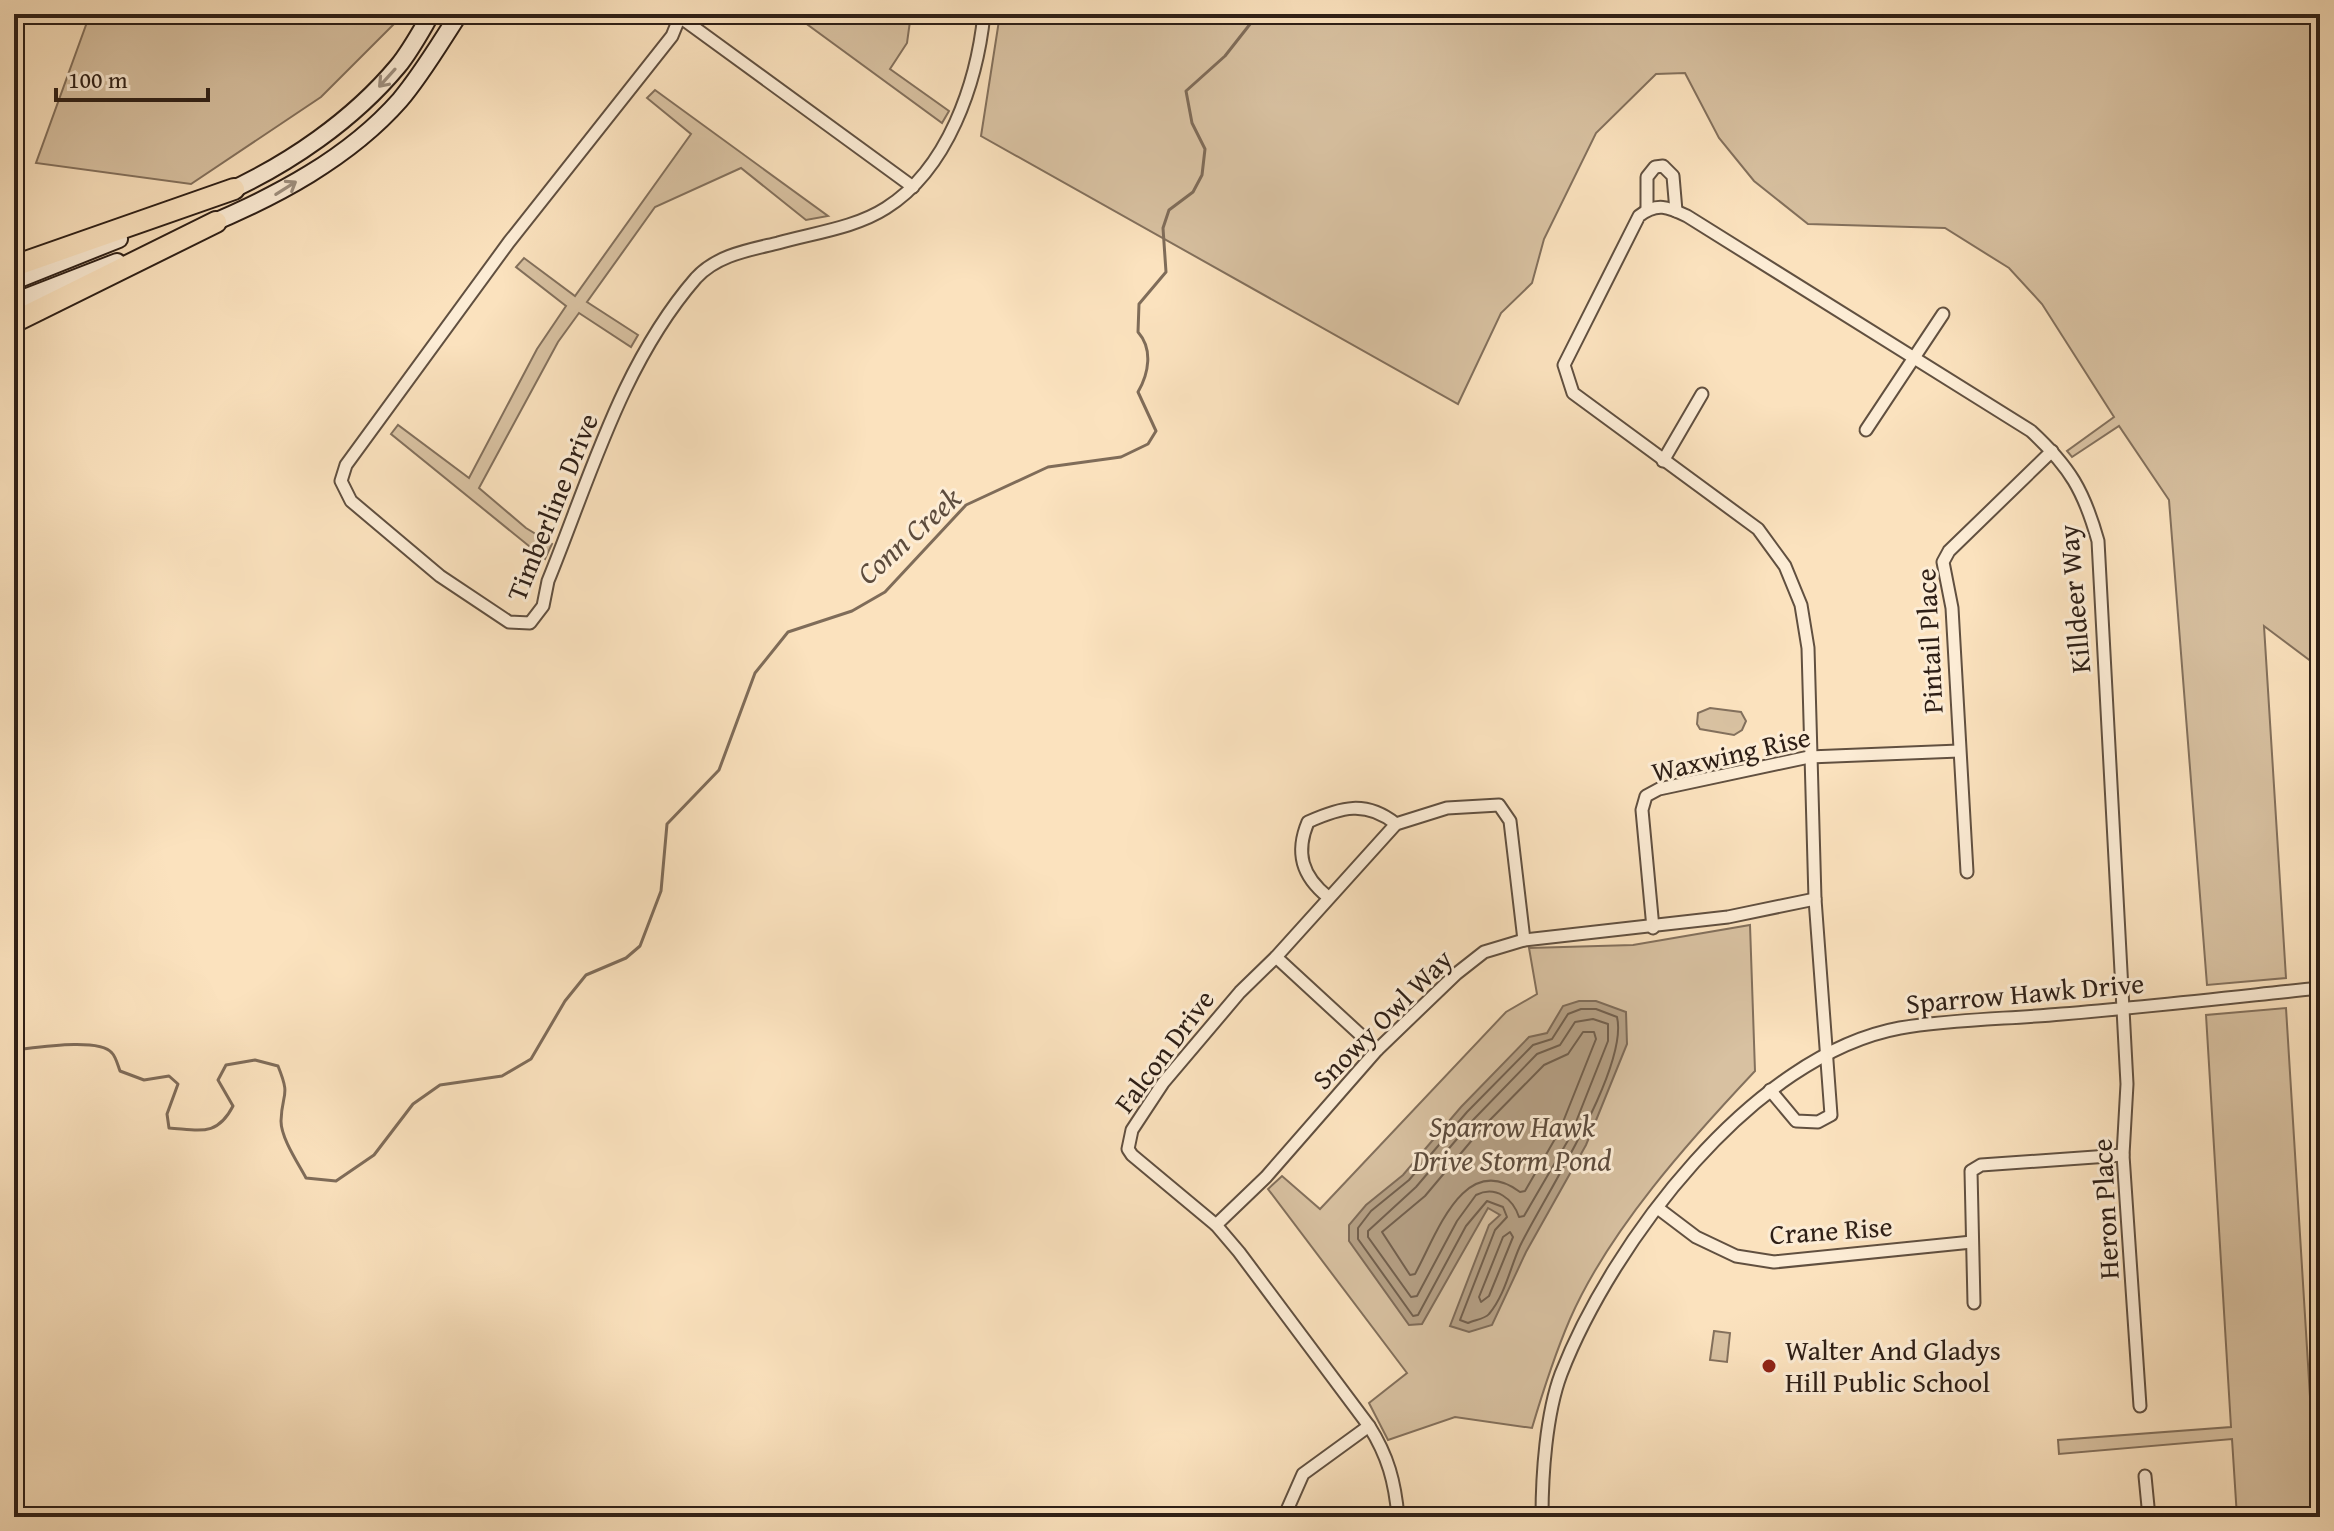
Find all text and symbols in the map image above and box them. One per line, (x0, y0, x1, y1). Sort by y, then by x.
scale bar (56, 52, 208, 102)
text: 100 m (68, 62, 128, 97)
one-way arrow (378, 68, 397, 88)
one-way arrow (274, 179, 297, 195)
street label: Timberline Drive (495, 407, 608, 607)
water label: Conn Creek (846, 476, 971, 594)
street label: Killdeer Way (2047, 523, 2100, 675)
street label: Pintail Place (1904, 567, 1953, 715)
street label: Waxwing Rise (1647, 715, 1814, 792)
street label: Snowy Owl Way (1302, 939, 1461, 1098)
street label: Sparrow Hawk Drive (1904, 962, 2146, 1023)
street label: Falcon Drive (1104, 980, 1224, 1121)
water label: Sparrow Hawk Drive Storm Pond (1411, 1104, 1612, 1182)
street label: Heron Place (2080, 1138, 2129, 1280)
street label: Crane Rise (1768, 1205, 1894, 1254)
place label: Walter And Gladys Hill Public School (1785, 1329, 2001, 1402)
marker: Walter And Gladys Hill Public School (1760, 1357, 1778, 1375)

